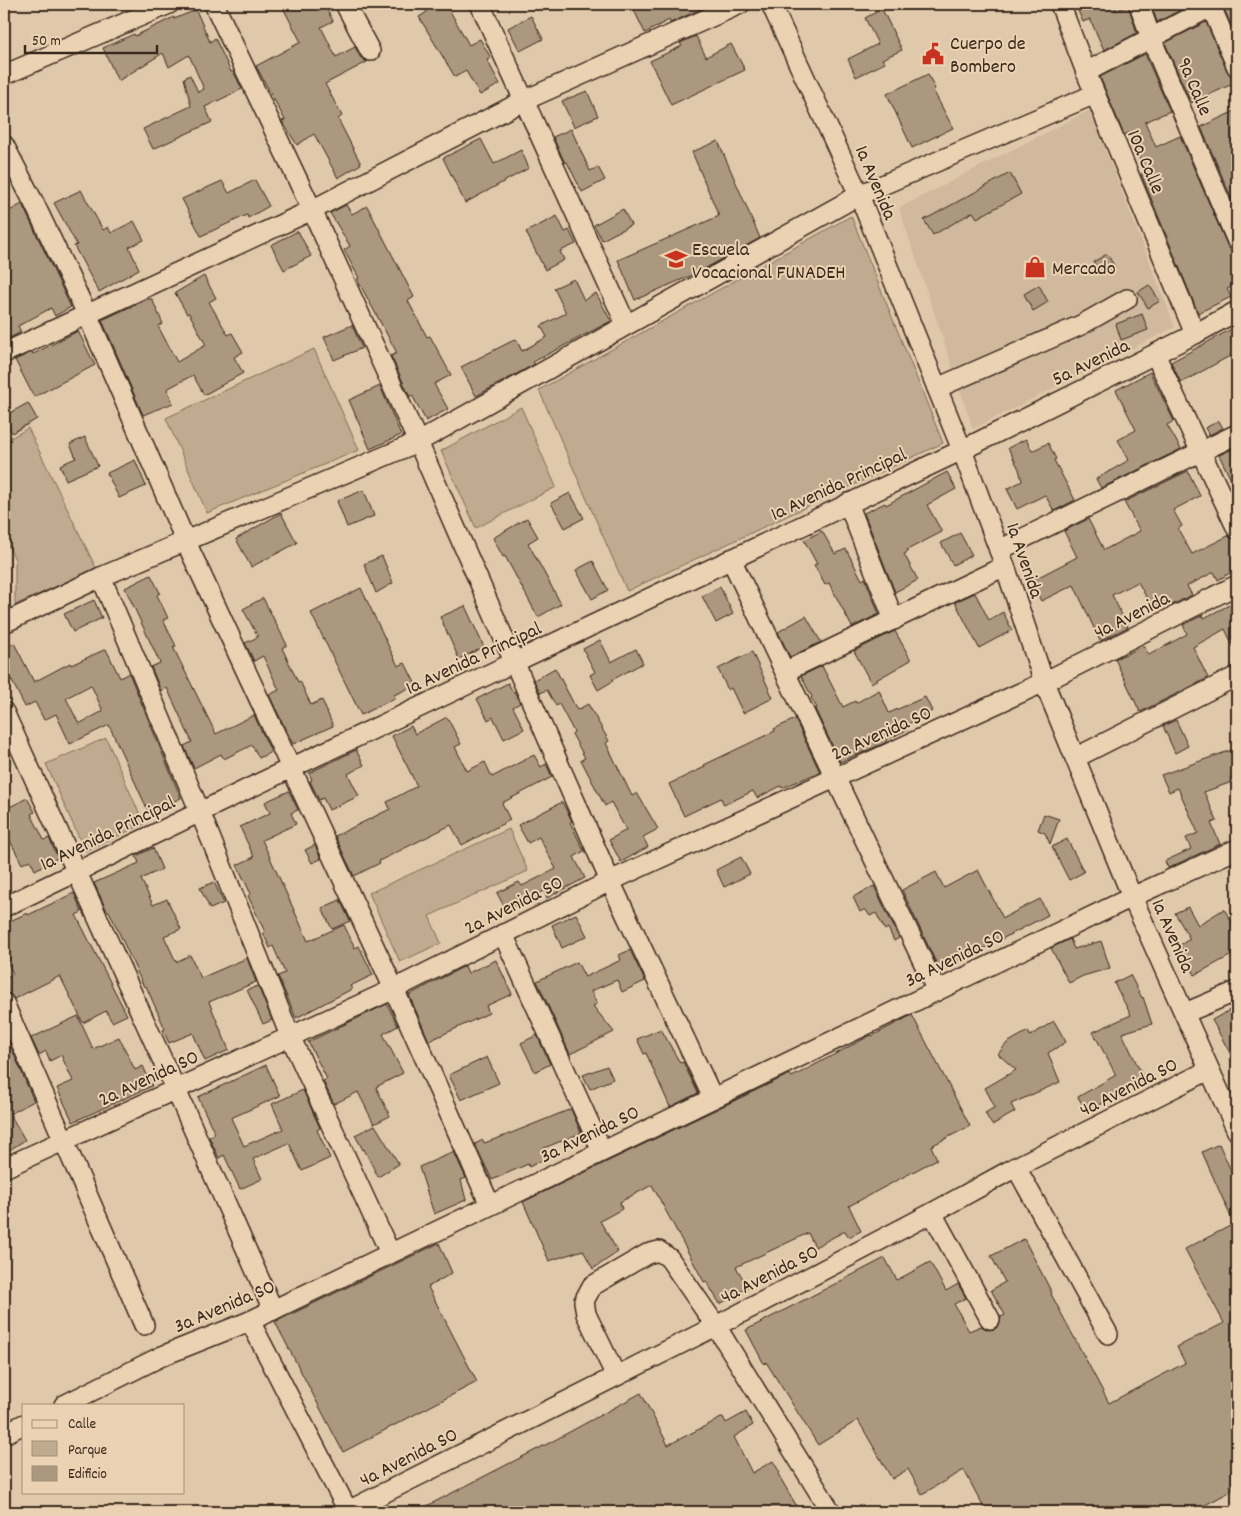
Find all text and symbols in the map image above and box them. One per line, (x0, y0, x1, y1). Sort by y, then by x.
scale bar (25, 22, 158, 54)
text: 50 m (32, 31, 61, 53)
place label: Cuerpo de Bombero (950, 31, 1026, 82)
public building icon: Cuerpo de Bombero (920, 41, 946, 67)
street label: 9a Calle (1168, 54, 1218, 121)
street label: 10a Calle (1118, 126, 1170, 199)
street label: 1a Avenida (846, 142, 903, 225)
place label: Escuela Vocacional FUNADEH (692, 237, 846, 288)
school or university icon: Escuela Vocacional FUNADEH (663, 246, 689, 272)
shop icon: Mercado (1022, 254, 1048, 280)
place label: Mercado (1052, 256, 1116, 284)
street label: 5a Avenida (1048, 333, 1135, 394)
street label: 1a Avenida Principal (767, 442, 912, 529)
street label: 1a Avenida (997, 520, 1049, 603)
street label: 4a Avenida (1089, 585, 1176, 648)
street label: 1a Avenida Principal (402, 616, 547, 703)
street label: 2a Avenida SO (828, 700, 937, 769)
street label: 1a Avenida Principal (36, 790, 181, 880)
street label: 2a Avenida SO (460, 870, 569, 944)
street label: 1a Avenida (1143, 895, 1200, 978)
street label: 3a Avenida SO (901, 924, 1010, 996)
street label: 2a Avenida SO (95, 1044, 204, 1115)
street label: 4a Avenida SO (1075, 1052, 1183, 1125)
street label: 3a Avenida SO (536, 1100, 645, 1172)
street label: 4a Avenida SO (716, 1239, 824, 1312)
street label: 3a Avenida SO (170, 1274, 280, 1342)
legend (22, 1404, 185, 1494)
text: Calle (68, 1414, 97, 1436)
street label: 4a Avenida SO (355, 1422, 463, 1495)
text: Parque (68, 1440, 108, 1462)
text: Edificio (68, 1464, 107, 1486)

